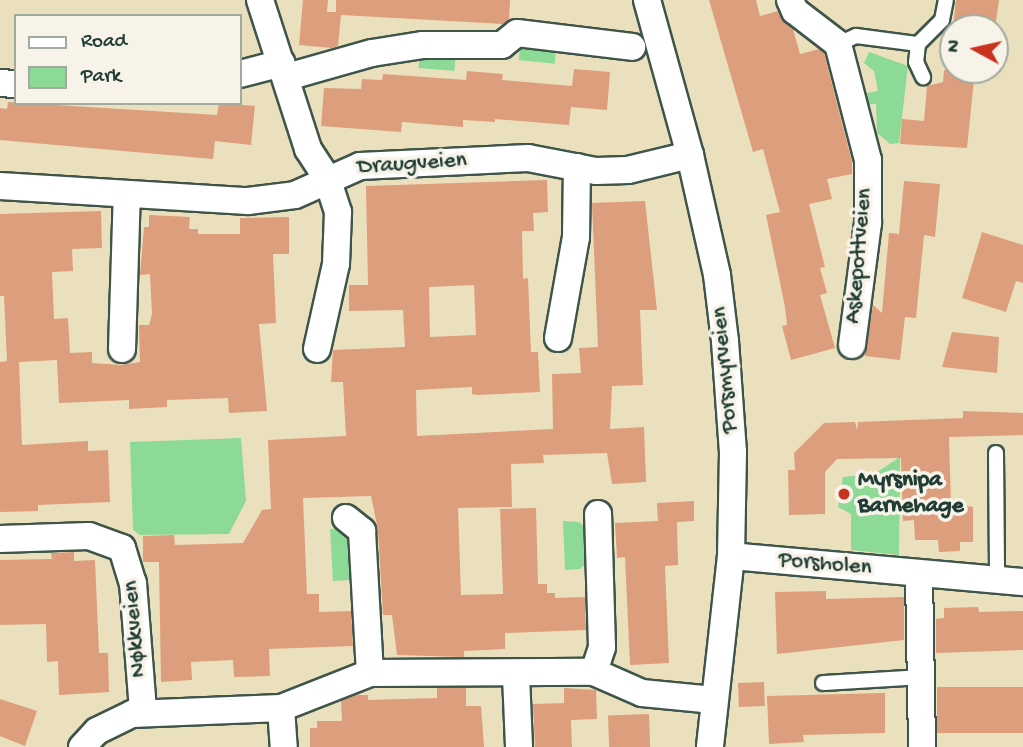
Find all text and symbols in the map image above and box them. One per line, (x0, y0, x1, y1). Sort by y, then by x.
legend (14, 14, 242, 105)
north arrow (939, 14, 1009, 84)
text: Road (81, 30, 127, 55)
text: N (942, 39, 967, 54)
text: Park (81, 65, 121, 90)
street label: Draugveien (356, 147, 468, 183)
street label: Askepottveien (840, 187, 880, 325)
street label: Porsmyrveien (707, 306, 745, 434)
place label: Myrsnipa Barnehage (858, 467, 964, 521)
marker: Myrsnipa Barnehage (836, 486, 852, 502)
street label: Porsholen (777, 547, 873, 583)
street label: Nøkkveien (118, 579, 154, 679)

